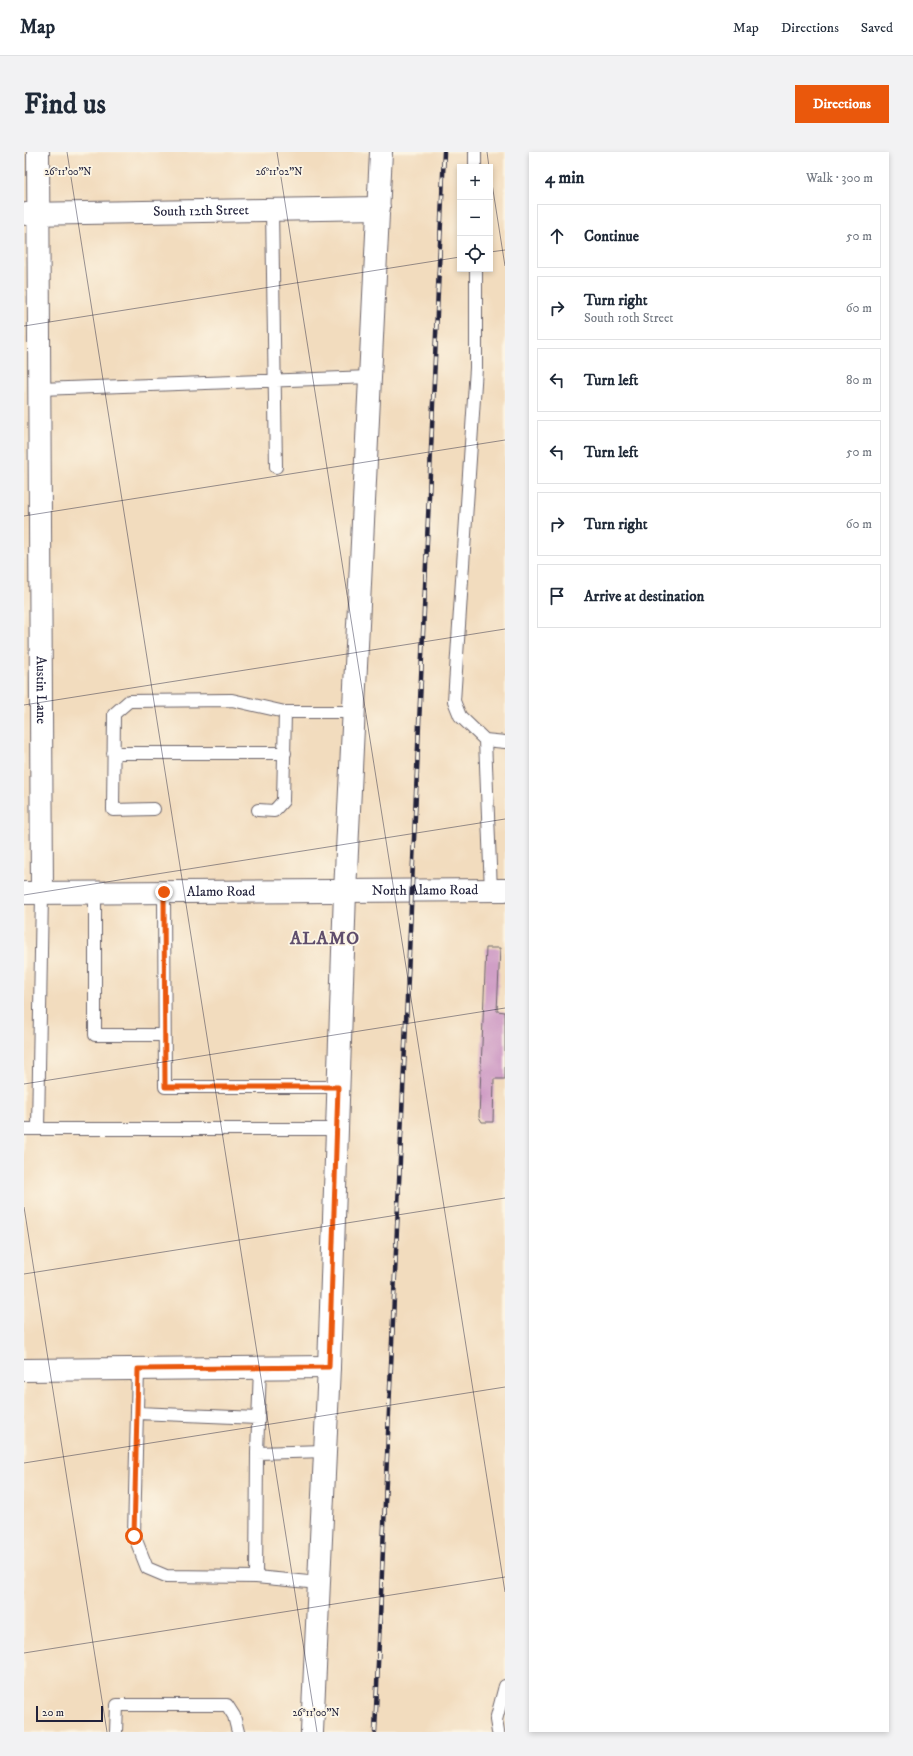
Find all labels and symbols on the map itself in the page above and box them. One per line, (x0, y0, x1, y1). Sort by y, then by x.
text: 26°11'00"N (44, 166, 92, 178)
text: 26°11'02"N (256, 166, 302, 178)
street label: South 12th Street (153, 201, 250, 221)
street label: Austin Lane (32, 656, 50, 724)
street label: North Alamo Road (372, 881, 478, 900)
route end (155, 883, 173, 901)
street label: Alamo Road (187, 883, 255, 901)
district label: ALAMO (289, 928, 360, 950)
route start (125, 1527, 143, 1545)
scale bar (36, 1704, 103, 1723)
text: 26°11'00"N (292, 1707, 340, 1719)

